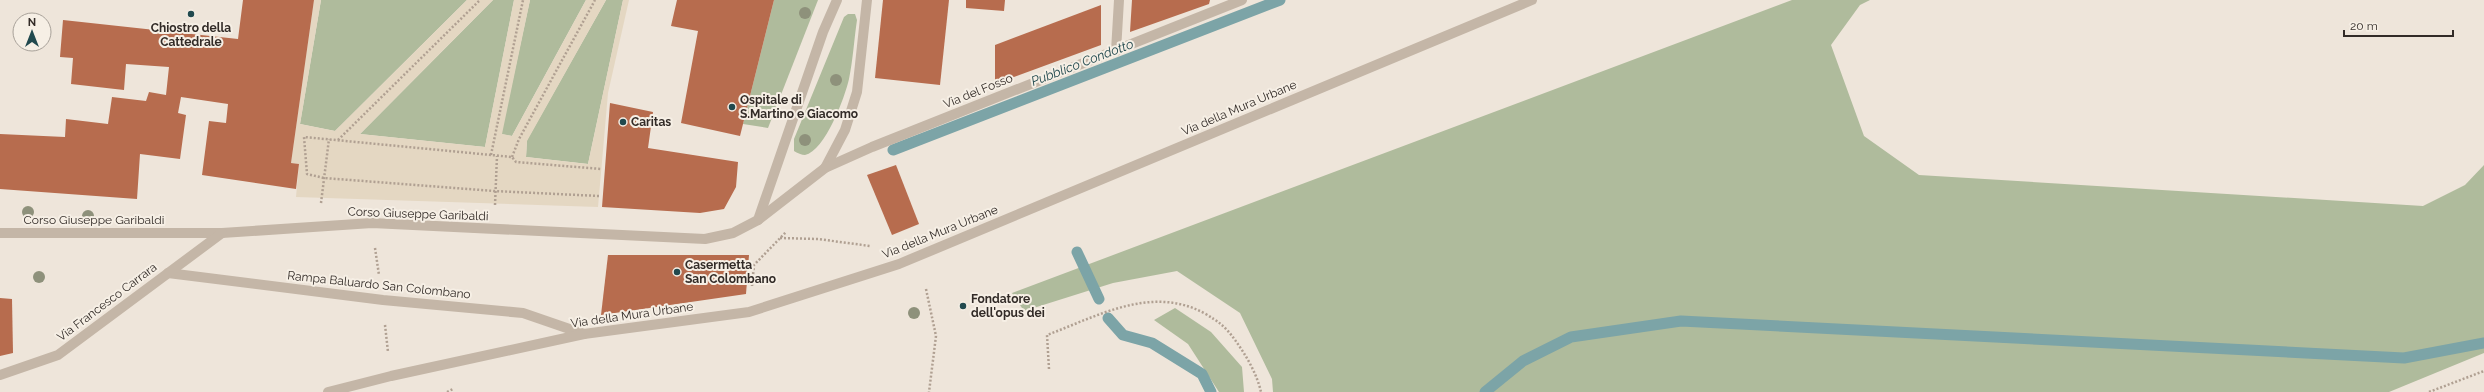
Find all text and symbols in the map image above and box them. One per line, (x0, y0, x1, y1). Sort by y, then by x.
marker: Chiostro della Cattedrale (186, 9, 196, 19)
north arrow (12, 12, 52, 52)
scale bar (2344, 12, 2453, 38)
text: N (28, 16, 36, 29)
text: 20 m (2350, 19, 2378, 33)
place label: Chiostro della Cattedrale (151, 21, 231, 49)
water label: Pubblico Condotto (1029, 36, 1135, 89)
street label: Via del Fosso (941, 71, 1015, 111)
street label: Via della Mura Urbane (1179, 77, 1299, 139)
place label: Ospitale di S.Martino e Giacomo (740, 93, 858, 121)
marker: Ospitale di S.Martino e Giacomo (727, 102, 737, 112)
place label: Caritas (631, 115, 671, 129)
marker: Caritas (618, 117, 628, 127)
street label: Via della Mura Urbane (880, 202, 1000, 262)
street label: Corso Giuseppe Garibaldi (347, 205, 489, 223)
street label: Corso Giuseppe Garibaldi (24, 213, 164, 227)
place label: Casermetta San Colombano (685, 258, 776, 286)
street label: Via Francesco Carrara (54, 260, 160, 344)
marker: Casermetta San Colombano (672, 267, 682, 277)
street label: Rampa Baluardo San Colombano (287, 268, 471, 302)
place label: Fondatore dell'opus dei (971, 292, 1045, 320)
street label: Via della Mura Urbane (570, 299, 694, 331)
marker: Fondatore dell'opus dei (958, 301, 968, 311)

